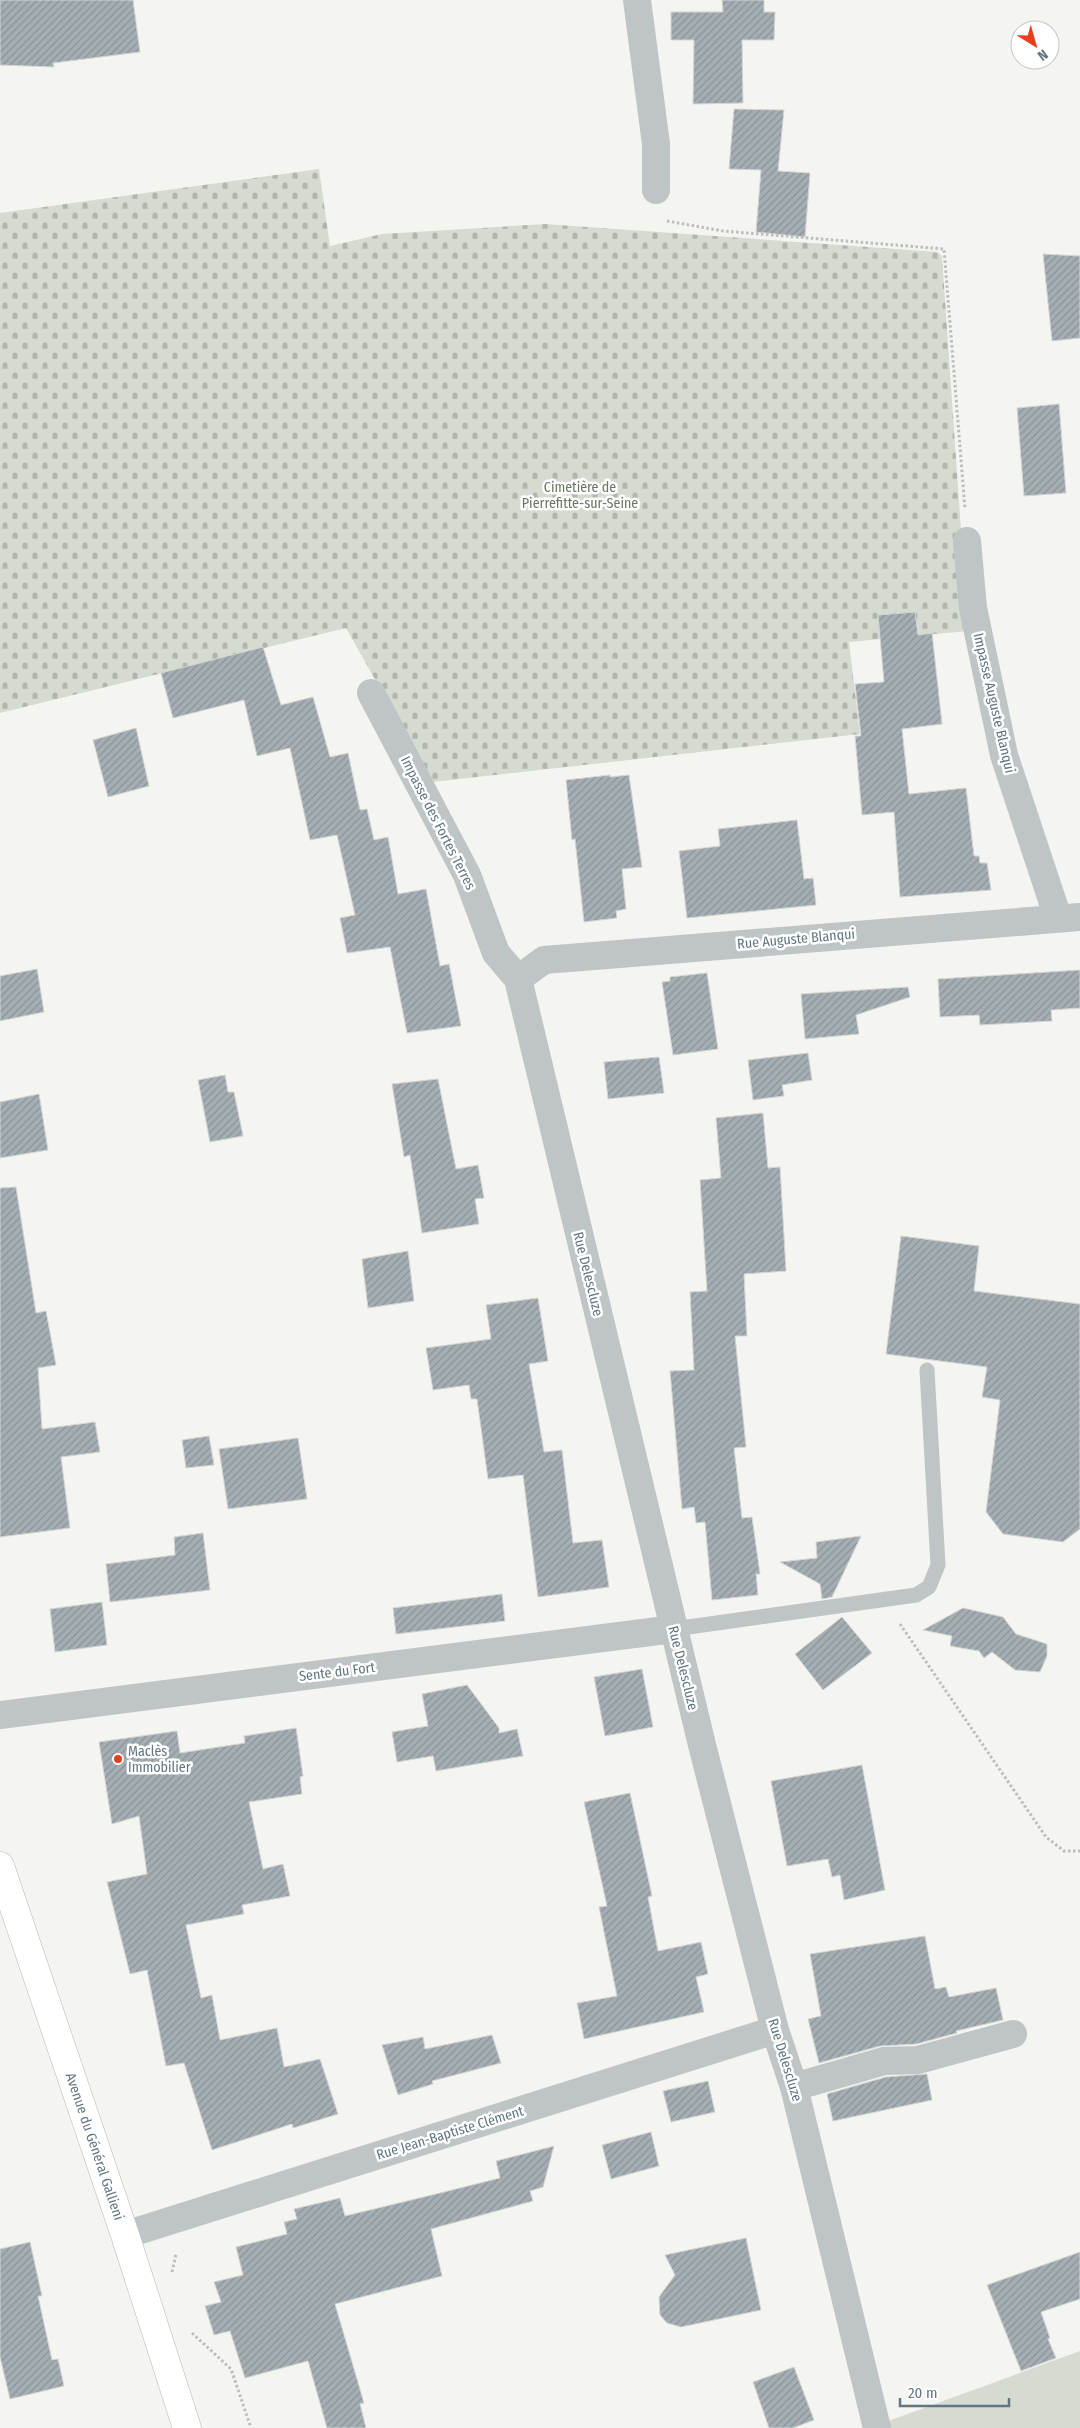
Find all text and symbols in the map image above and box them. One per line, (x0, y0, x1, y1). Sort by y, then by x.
north arrow (1010, 20, 1060, 70)
text: N (1034, 46, 1051, 64)
park label: Cimetière de Pierrefitte-sur-Seine (522, 479, 638, 512)
street label: Impasse Auguste Blanqui (970, 631, 1018, 775)
street label: Impasse des Fortes Terres (397, 753, 479, 893)
street label: Rue Auguste Blanqui (736, 925, 856, 953)
street label: Rue Delescluze (569, 1230, 607, 1318)
street label: Rue Delescluze (664, 1624, 702, 1712)
street label: Sente du Fort (298, 1659, 376, 1685)
place label: Maclès Immobilier (128, 1743, 191, 1776)
marker: Maclès Immobilier (112, 1753, 124, 1765)
street label: Rue Delescluze (764, 2016, 806, 2104)
street label: Avenue du Général Gallieni (62, 2070, 128, 2222)
street label: Rue Jean-Baptiste Clément (374, 2102, 526, 2163)
scale bar (900, 2376, 1009, 2408)
text: 20 m (908, 2384, 938, 2402)

